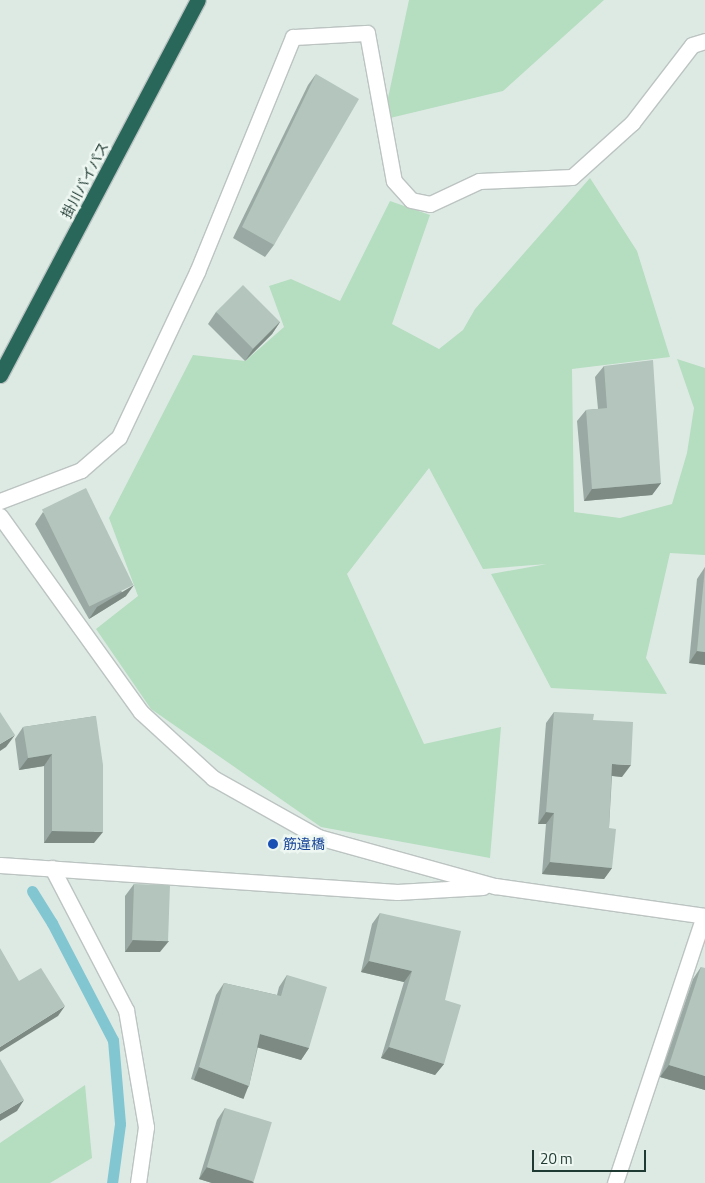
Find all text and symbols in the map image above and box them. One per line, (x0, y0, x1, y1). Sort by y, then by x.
street label: 掛川バイパス (58, 139, 112, 221)
place label: 筋違橋 (283, 836, 325, 852)
marker: 筋違橋 (267, 838, 279, 850)
scale bar (535, 1140, 649, 1172)
text: 20 m (540, 1147, 573, 1170)

